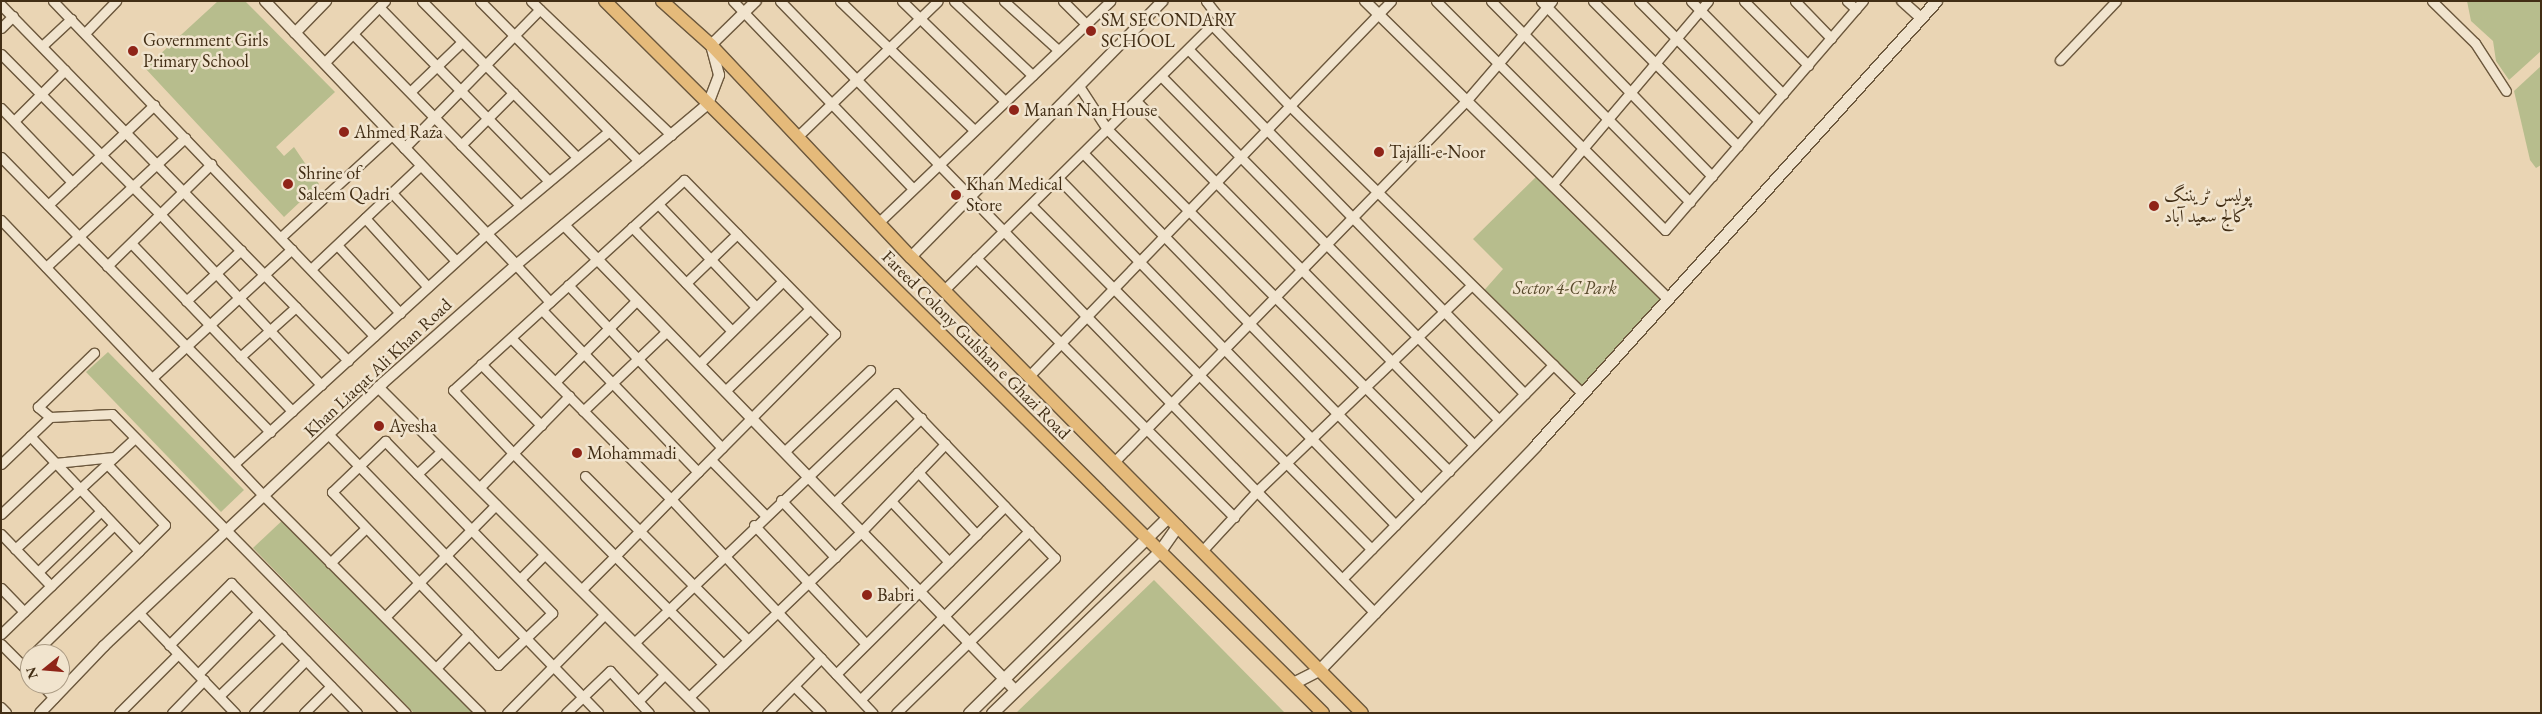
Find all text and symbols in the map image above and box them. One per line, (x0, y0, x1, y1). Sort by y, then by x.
place label: SM SECONDARY SCHOOL (1101, 10, 1236, 52)
marker: SM SECONDARY SCHOOL (1085, 25, 1097, 37)
place label: Government Girls Primary School (143, 30, 268, 72)
marker: Government Girls Primary School (127, 45, 139, 57)
place label: Manan Nan House (1024, 99, 1157, 121)
marker: Manan Nan House (1008, 104, 1020, 116)
place label: Ahmed Raza (354, 121, 443, 143)
marker: Ahmed Raza (338, 126, 350, 138)
place label: Tajalli-e-Noor (1389, 141, 1485, 163)
marker: Tajalli-e-Noor (1373, 146, 1385, 158)
place label: Shrine of Saleem Qadri (298, 163, 390, 205)
place label: Khan Medical Store (966, 174, 1063, 216)
marker: Shrine of Saleem Qadri (282, 178, 294, 190)
place label: پولیس ٹریننگ کالج سعید آباد (2164, 185, 2252, 228)
marker: Khan Medical Store (950, 189, 962, 201)
marker: پولیس ٹریننگ کالج سعید آباد (2148, 200, 2160, 212)
street label: Fareed Colony Gulshan e Ghazi Road (877, 246, 1075, 444)
park label: Sector 4-C Park (1513, 277, 1617, 299)
street label: Khan Liaqat Ali Khan Road (300, 294, 456, 442)
place label: Ayesha (389, 415, 437, 437)
marker: Ayesha (373, 420, 385, 432)
place label: Mohammadi (587, 442, 677, 464)
marker: Mohammadi (571, 447, 583, 459)
place label: Babri (877, 584, 914, 606)
marker: Babri (861, 589, 873, 601)
north arrow (20, 644, 70, 694)
text: N (21, 665, 42, 681)

